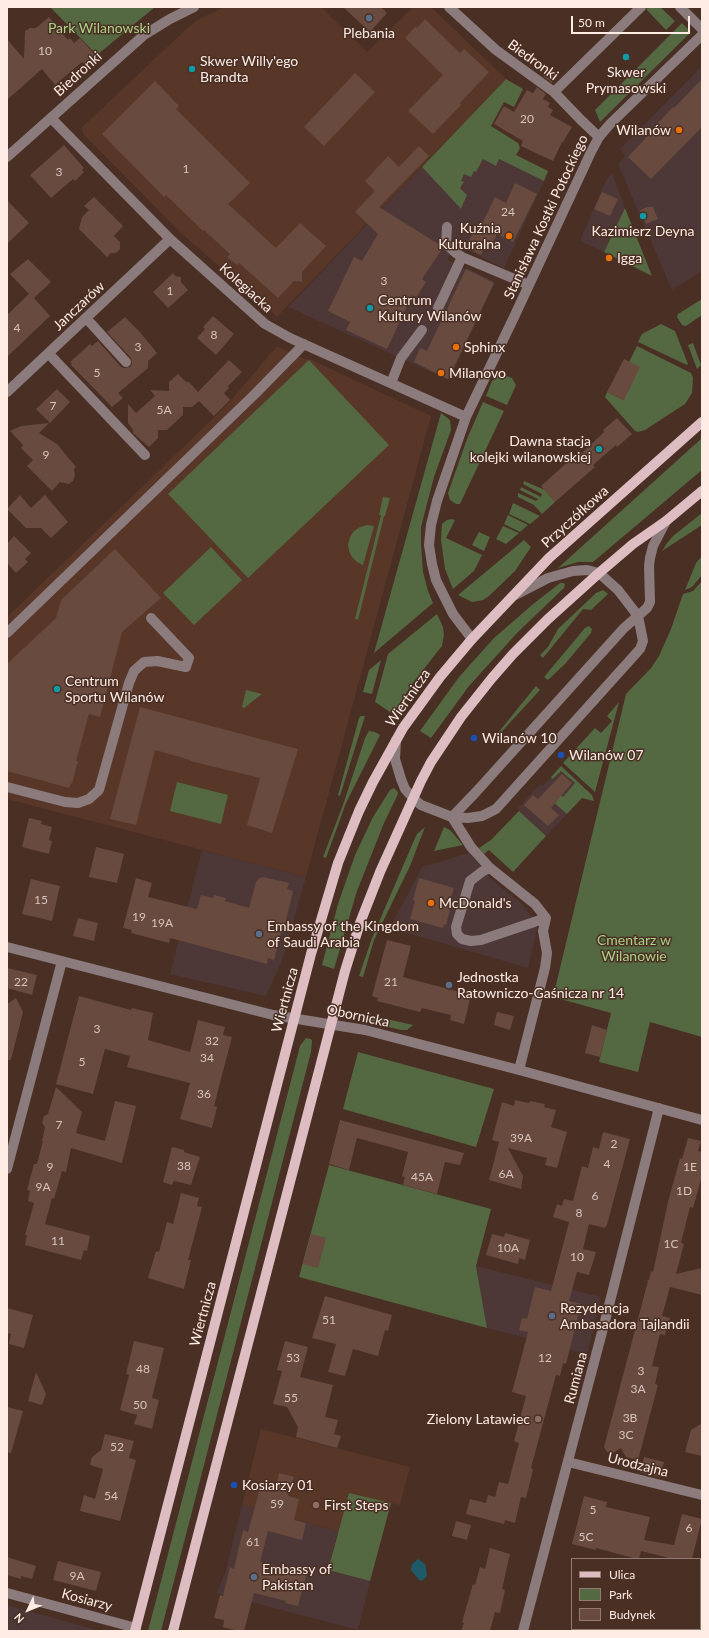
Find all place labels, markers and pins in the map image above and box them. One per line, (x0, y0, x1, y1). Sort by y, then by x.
marker: Plebania (364, 13, 374, 23)
place label: Plebania (343, 25, 395, 41)
marker: Skwer Prymasowski (621, 52, 631, 62)
place label: Skwer Willy'ego Brandta (200, 53, 298, 86)
marker: Skwer Willy'ego Brandta (187, 64, 197, 74)
place label: Skwer Prymasowski (586, 64, 666, 96)
place label: Wilanów (616, 122, 671, 138)
marker: Wilanów (674, 125, 684, 135)
marker: Kazimierz Deyna (638, 211, 648, 221)
place label: Kuźnia Kulturalna (438, 220, 501, 252)
place label: Kazimierz Deyna (592, 223, 694, 239)
marker: Kuźnia Kulturalna (504, 231, 514, 241)
place label: Igga (617, 250, 642, 266)
marker: Igga (604, 253, 614, 263)
place label: Centrum Kultury Wilanów (378, 292, 481, 324)
marker: Centrum Kultury Wilanów (365, 303, 375, 313)
place label: Sphinx (464, 339, 505, 355)
marker: Sphinx (451, 342, 461, 352)
place label: Milanovo (449, 365, 506, 381)
marker: Milanovo (436, 368, 446, 378)
place label: Dawna stacja kolejki wilanowskiej (470, 433, 591, 466)
marker: Dawna stacja kolejki wilanowskiej (594, 444, 604, 454)
place label: Centrum Sportu Wilanów (65, 673, 164, 706)
marker: Centrum Sportu Wilanów (52, 684, 62, 694)
place label: Wilanów 10 (482, 730, 557, 746)
marker: Wilanów 10 (469, 733, 479, 743)
place label: Wilanów 07 (569, 747, 644, 763)
marker: Wilanów 07 (556, 750, 566, 760)
place label: McDonald's (439, 895, 512, 911)
marker: McDonald's (426, 898, 436, 908)
place label: Embassy of the Kingdom of Saudi Arabia (267, 918, 419, 950)
marker: Embassy of the Kingdom of Saudi Arabia (254, 929, 264, 939)
place label: Jednostka Ratowniczo-Gaśnicza nr 14 (457, 969, 624, 1002)
marker: Jednostka Ratowniczo-Gaśnicza nr 14 (444, 980, 454, 990)
place label: Rezydencja Ambasadora Tajlandii (560, 1300, 690, 1332)
marker: Rezydencja Ambasadora Tajlandii (547, 1311, 557, 1321)
place label: Zielony Latawiec (427, 1411, 530, 1427)
marker: Zielony Latawiec (533, 1414, 543, 1424)
place label: Kosiarzy 01 (242, 1477, 314, 1493)
marker: Kosiarzy 01 (229, 1480, 239, 1490)
place label: First Steps (324, 1497, 389, 1513)
marker: First Steps (311, 1500, 321, 1510)
place label: Embassy of Pakistan (262, 1561, 332, 1594)
marker: Embassy of Pakistan (249, 1572, 259, 1582)

